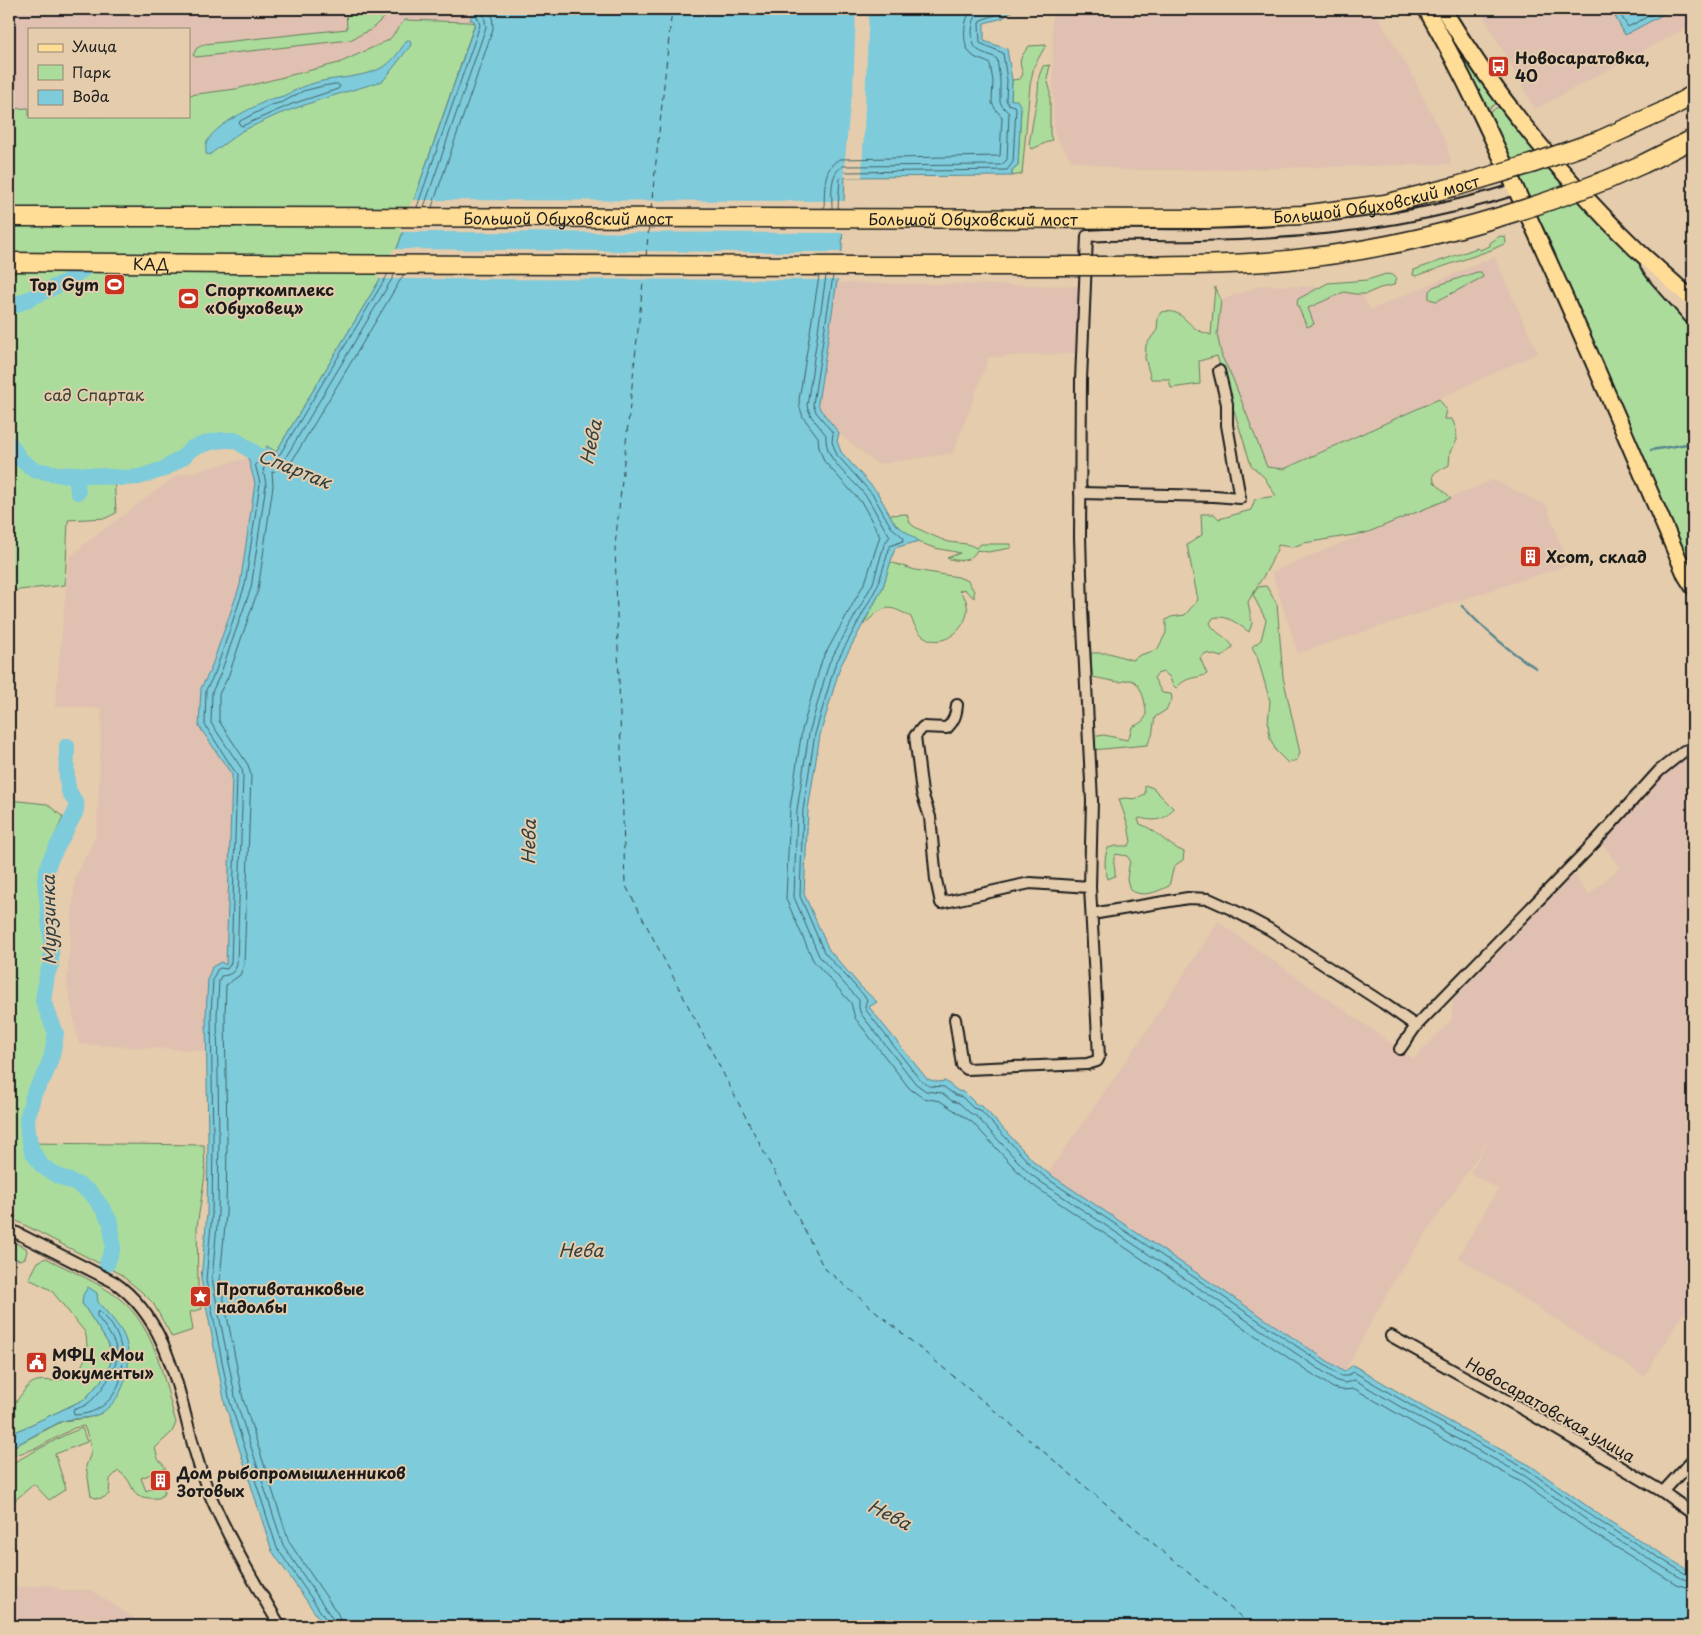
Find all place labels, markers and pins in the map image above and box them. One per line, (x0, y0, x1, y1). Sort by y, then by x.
place label: Новосаратовка, 40 (1515, 45, 1650, 87)
bus stop icon: Новосаратовка, 40 (1487, 54, 1511, 78)
place label: Top Gym (29, 272, 99, 296)
sports icon: Top Gym (103, 272, 127, 296)
place label: Спорткомплекс «Обуховец» (205, 277, 334, 319)
sports icon: Спорткомплекс «Обуховец» (177, 286, 201, 310)
building icon: Xсom, склад (1518, 544, 1542, 568)
place label: Xсom, склад (1545, 544, 1647, 568)
place label: Противотанковые надолбы (216, 1276, 364, 1318)
place icon: Противотанковые надолбы (188, 1285, 212, 1309)
place label: МФЦ «Мои документы» (52, 1342, 154, 1384)
public building icon: МФЦ «Мои документы» (24, 1351, 48, 1375)
place label: Дом рыбопромышленников Зотовых (176, 1460, 406, 1502)
building icon: Дом рыбопромышленников Зотовых (149, 1469, 173, 1493)

